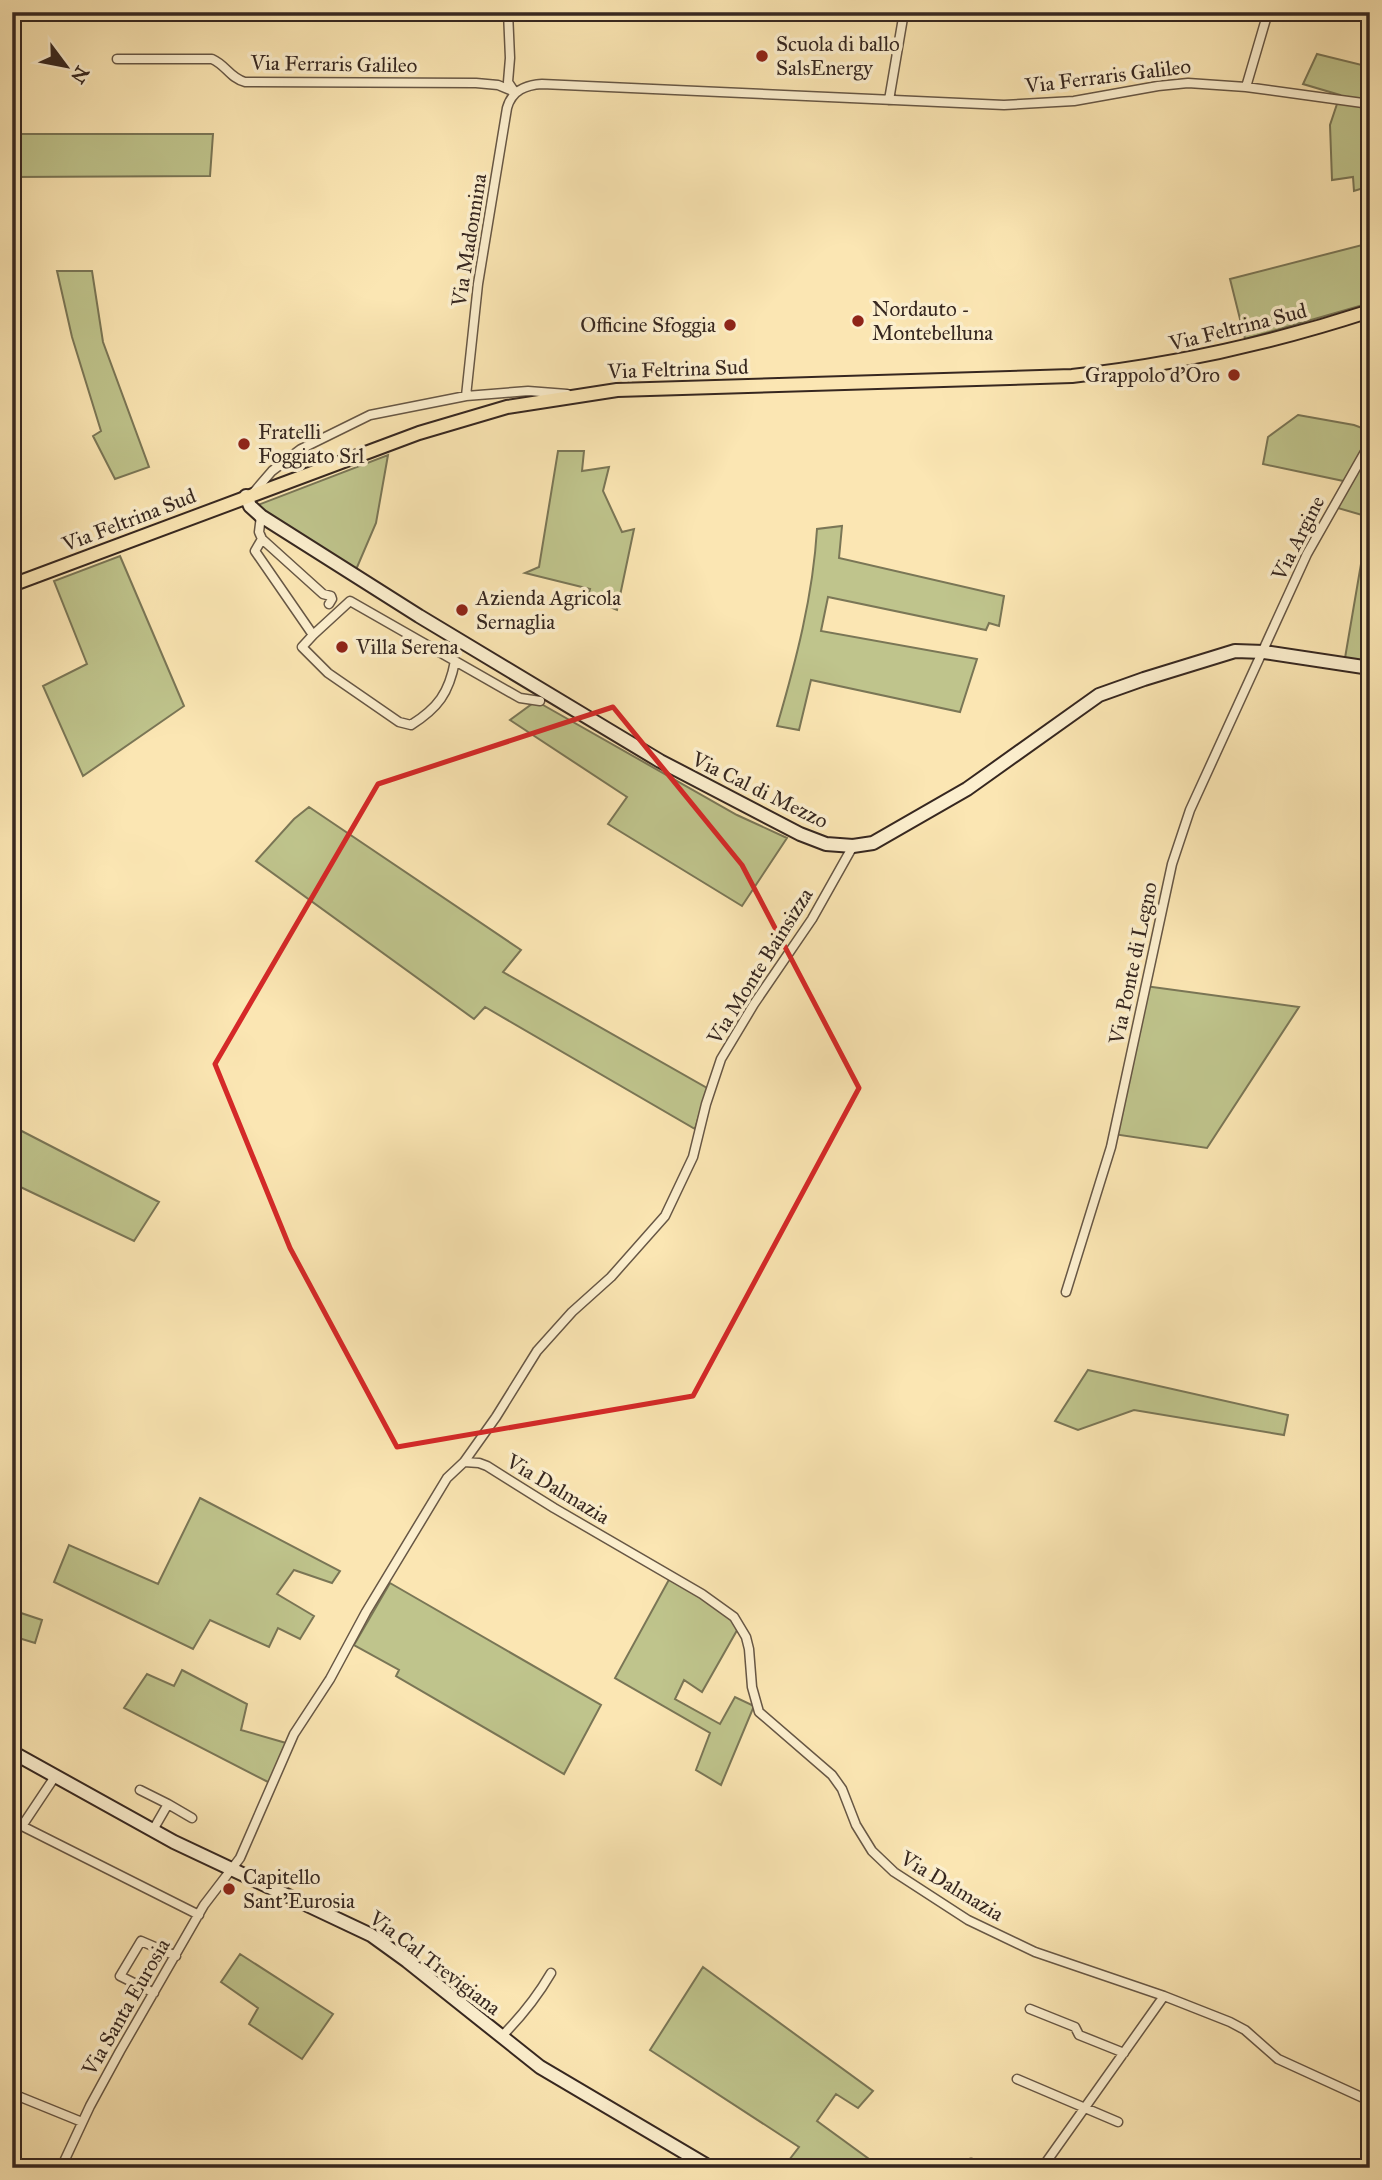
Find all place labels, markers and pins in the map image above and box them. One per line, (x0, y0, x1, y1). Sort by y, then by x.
place label: Scuola di ballo SalsEnergy (776, 31, 900, 81)
marker: Scuola di ballo SalsEnergy (754, 48, 770, 64)
place label: Nordauto - Montebelluna (872, 296, 993, 346)
place label: Officine Sfoggia (580, 312, 716, 338)
marker: Nordauto - Montebelluna (850, 313, 866, 329)
marker: Officine Sfoggia (722, 317, 738, 333)
place label: Grappolo d'Oro (1085, 362, 1220, 388)
marker: Grappolo d'Oro (1226, 367, 1242, 383)
place label: Fratelli Foggiato Srl (258, 419, 365, 469)
marker: Fratelli Foggiato Srl (236, 436, 252, 452)
place label: Azienda Agricola Sernaglia (475, 585, 621, 635)
marker: Azienda Agricola Sernaglia (454, 602, 470, 618)
place label: Villa Serena (355, 634, 459, 660)
marker: Villa Serena (334, 639, 350, 655)
place label: Capitello Sant'Eurosia (243, 1864, 355, 1914)
marker: Capitello Sant'Eurosia (221, 1881, 237, 1897)

